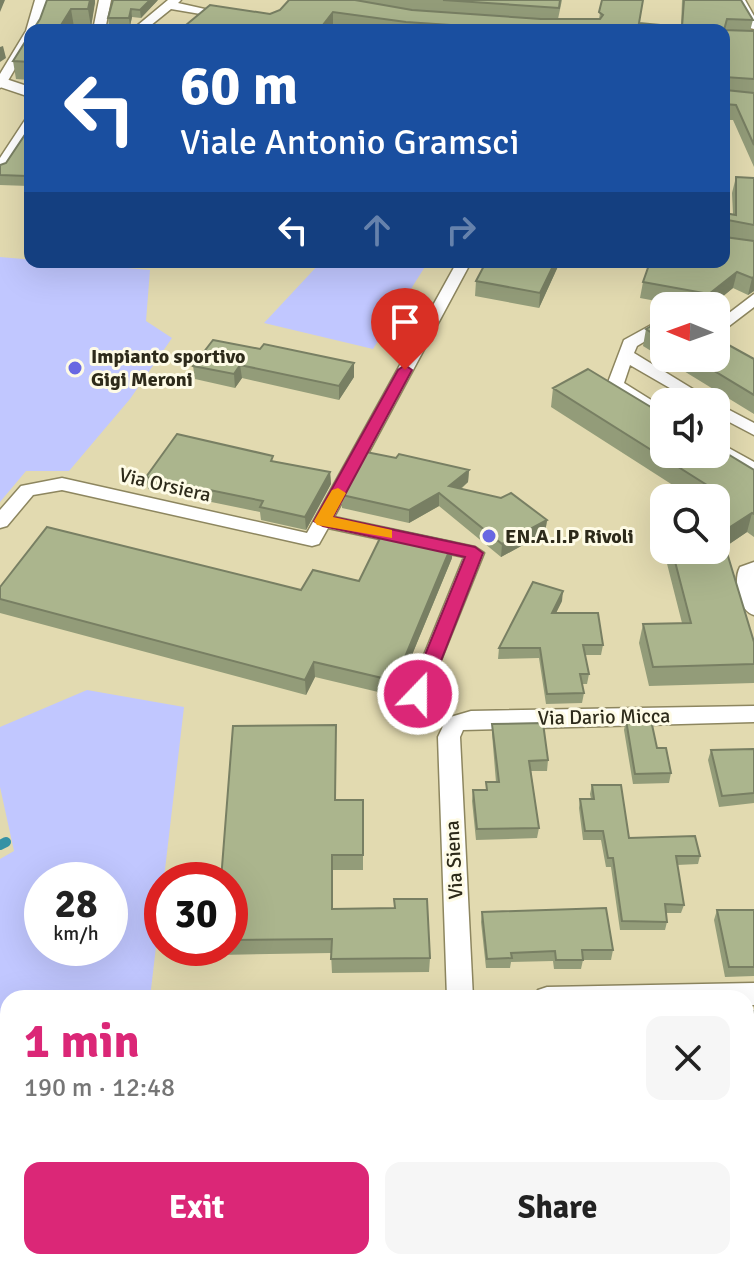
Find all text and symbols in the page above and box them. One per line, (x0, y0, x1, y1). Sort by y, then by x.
text: 60 m (180, 51, 298, 120)
icon: left (48, 56, 152, 160)
text: Viale Antonio Gramsci (180, 120, 519, 165)
icon: left (271, 208, 315, 252)
icon: ahead (355, 208, 399, 252)
icon: right (439, 208, 483, 252)
pin (371, 288, 439, 370)
north arrow (650, 292, 730, 372)
map controls (650, 292, 730, 564)
icon: arrive (383, 300, 427, 344)
place label: Impianto sportivo Gigi Meroni (91, 344, 246, 392)
marker: Impianto sportivo Gigi Meroni (66, 359, 84, 377)
button: sound (650, 388, 730, 468)
street label: Via Orsiera (117, 462, 213, 508)
button: search (650, 484, 730, 564)
place label: EN.A.I.P Rivoli (505, 524, 634, 549)
marker: EN.A.I.P Rivoli (480, 527, 498, 545)
position arrow (376, 652, 460, 736)
street label: Via Dario Micca (537, 703, 671, 731)
street label: Via Siena (439, 820, 469, 900)
speed limit sign: 30 (144, 862, 248, 966)
text: 28 (54, 879, 98, 929)
text: km/h (53, 921, 99, 946)
text: 1 min (24, 1012, 140, 1071)
button: close (646, 1016, 730, 1100)
text: 190 m · 12:48 (24, 1072, 175, 1104)
button: Exit (24, 1162, 369, 1254)
button: Share (385, 1162, 730, 1254)

